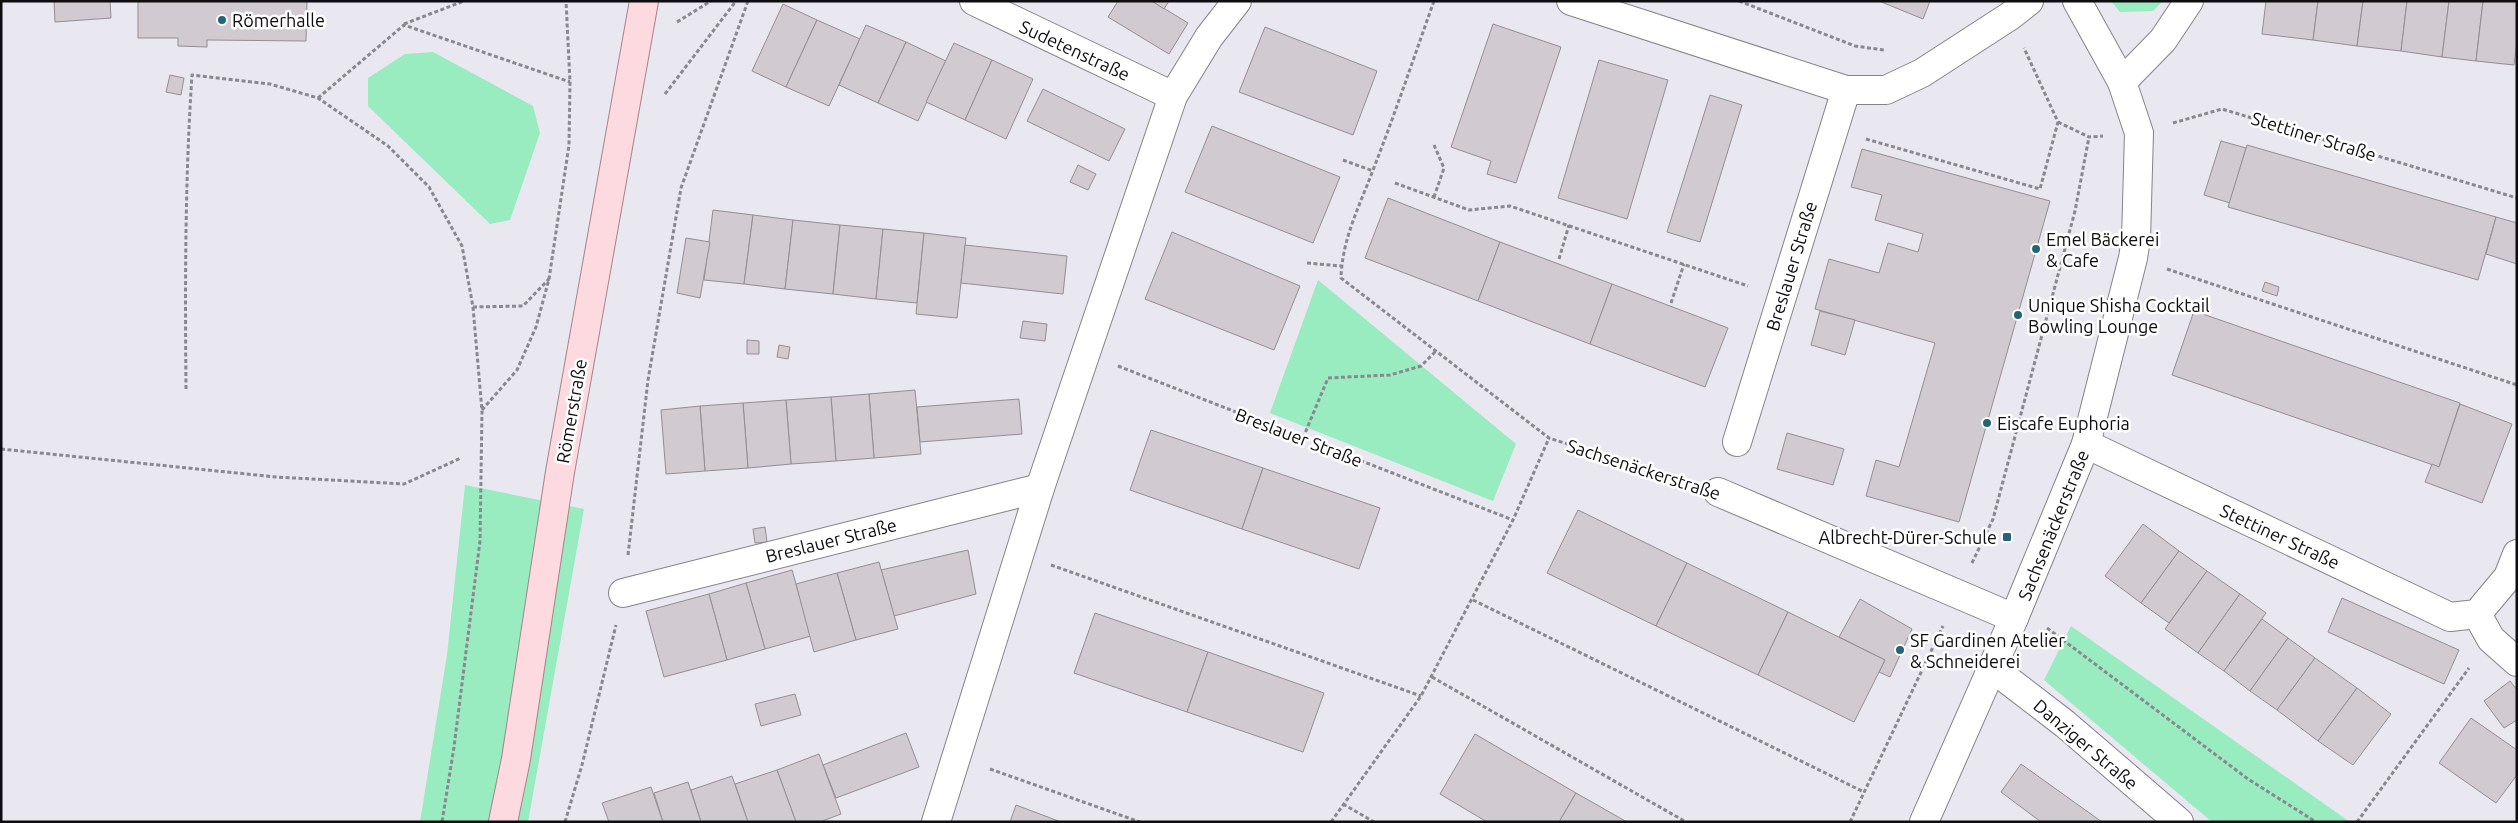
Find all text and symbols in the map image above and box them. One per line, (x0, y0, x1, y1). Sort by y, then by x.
place label: Römerhalle (232, 10, 325, 30)
marker: Römerhalle (216, 14, 228, 26)
street label: Sudetenstraße (1017, 16, 1133, 84)
street label: Stettiner Straße (2249, 108, 2379, 164)
street label: Breslauer Straße (1762, 199, 1820, 333)
place label: Emel Bäckerei & Cafe (2046, 229, 2159, 270)
marker: Emel Bäckerei & Cafe (2030, 243, 2042, 255)
place label: Unique Shisha Cocktail Bowling Lounge (2028, 295, 2210, 336)
marker: Unique Shisha Cocktail Bowling Lounge (2012, 309, 2024, 321)
street label: Römerstraße (552, 357, 590, 465)
street label: Breslauer Straße (1233, 404, 1365, 470)
place label: Eiscafe Euphoria (1997, 413, 2130, 433)
marker: Eiscafe Euphoria (1981, 417, 1993, 429)
street label: Sachsenäckerstraße (1565, 435, 1723, 503)
street label: Sachsenäckerstraße (2014, 447, 2092, 603)
street label: Stettiner Straße (2217, 500, 2343, 572)
street label: Breslauer Straße (763, 514, 899, 566)
place label: Albrecht-Dürer-Schule (1818, 527, 1997, 547)
marker: Albrecht-Dürer-Schule (2001, 531, 2013, 543)
place label: SF Gardinen Atelier & Schneiderei (1910, 630, 2065, 671)
marker: SF Gardinen Atelier & Schneiderei (1894, 644, 1906, 656)
street label: Danziger Straße (2030, 695, 2142, 793)

